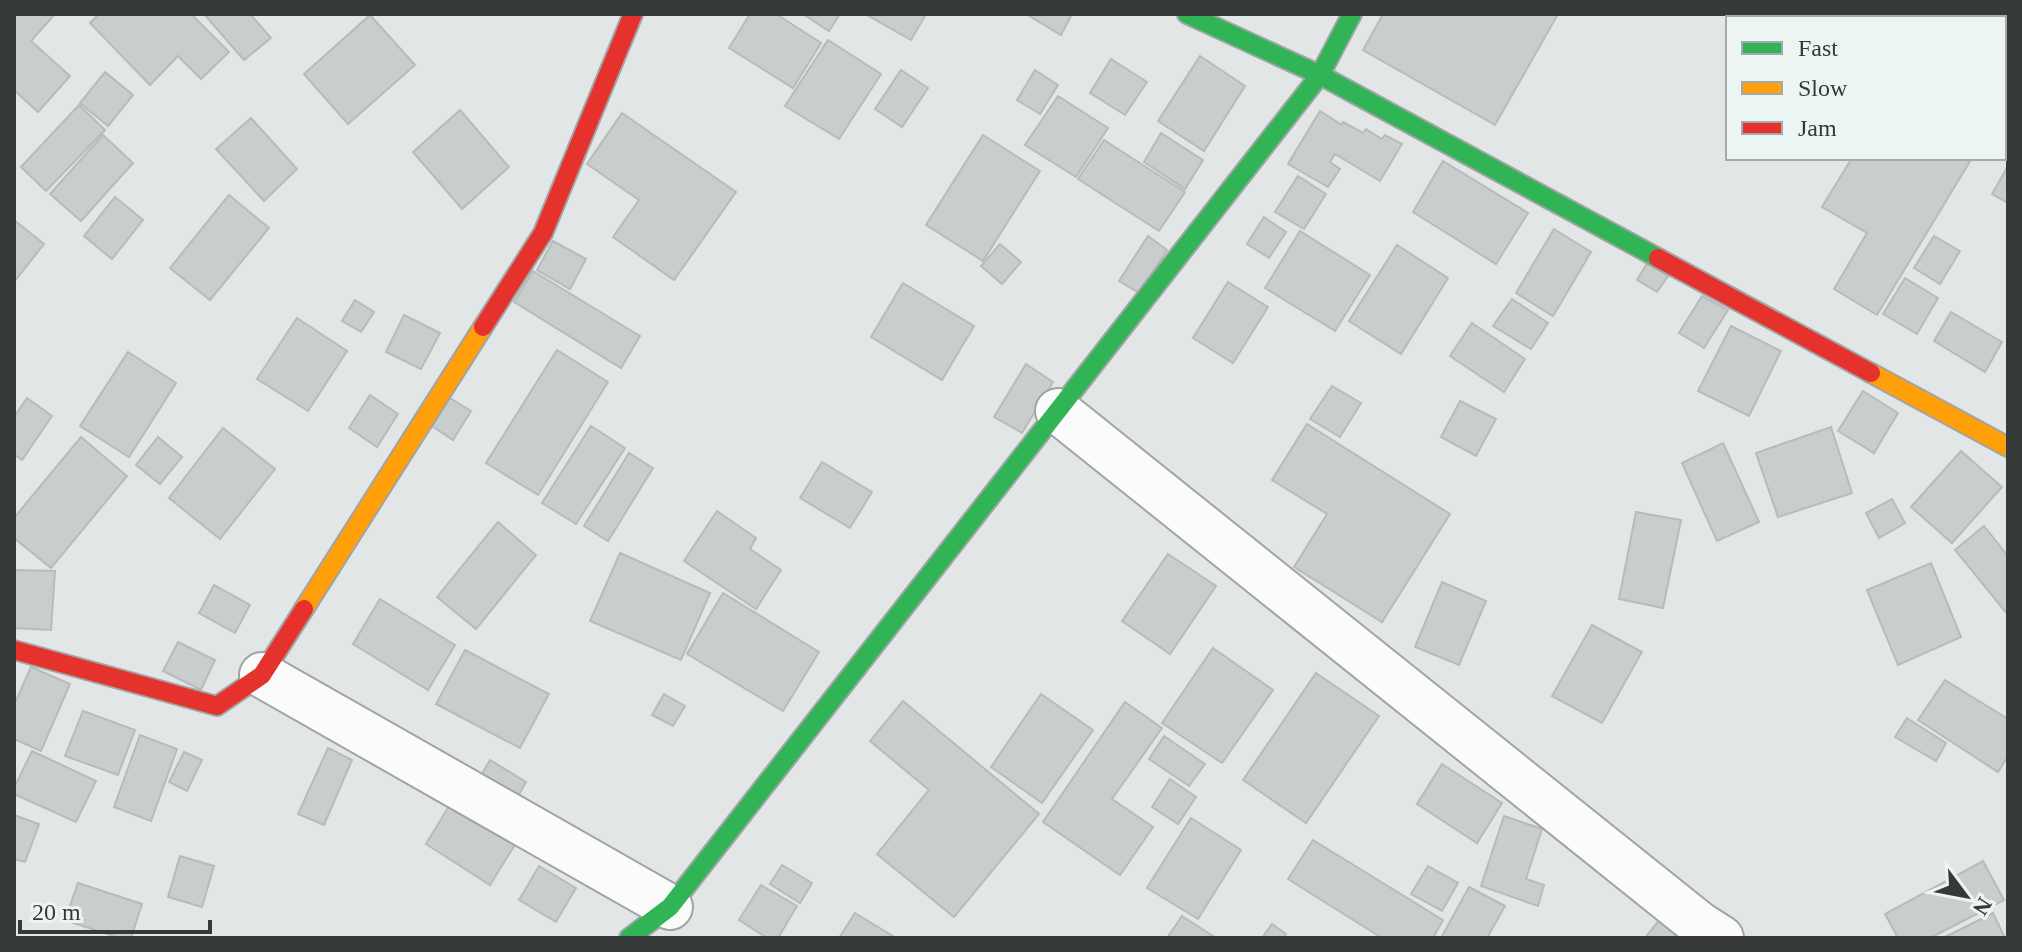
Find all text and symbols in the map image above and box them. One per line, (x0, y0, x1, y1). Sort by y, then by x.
legend (1726, 16, 2006, 160)
text: Fast (1798, 35, 1838, 61)
text: Slow (1798, 75, 1848, 101)
text: Jam (1798, 115, 1837, 141)
north arrow (1926, 856, 2006, 936)
scale bar (20, 884, 210, 934)
text: N (1968, 893, 1997, 920)
text: 20 m (32, 899, 81, 925)

